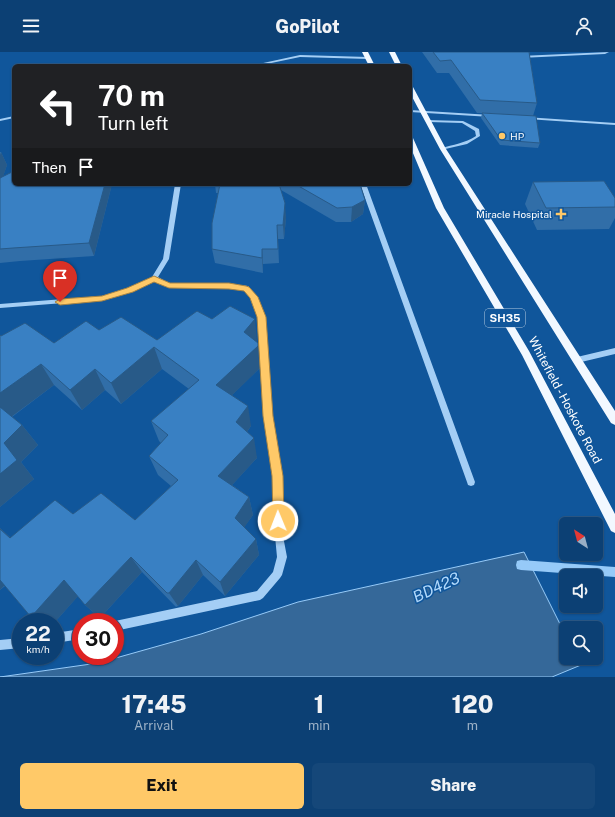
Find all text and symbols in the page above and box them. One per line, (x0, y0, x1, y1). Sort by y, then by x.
icon: menu (20, 15, 42, 37)
icon: person (573, 15, 595, 37)
text: GoPilot (275, 16, 340, 37)
text: 70 m (98, 79, 165, 112)
icon: left (32, 80, 84, 132)
text: Turn left (98, 113, 168, 134)
place label: HP (510, 130, 525, 142)
marker: HP (497, 131, 507, 141)
icon: arrive (75, 156, 97, 178)
text: Then (32, 159, 67, 176)
place label: Miracle Hospital (476, 208, 552, 220)
marker: Miracle Hospital (555, 208, 567, 220)
pin (43, 261, 77, 302)
icon: arrive (49, 267, 71, 289)
road number: SH35 (485, 309, 525, 327)
street label: Whitefield - Hoskote Road (526, 334, 604, 466)
position arrow (257, 500, 299, 542)
north arrow (559, 517, 603, 561)
map controls (559, 517, 603, 665)
water label: BD423 (410, 568, 463, 607)
button: sound (559, 569, 603, 613)
speed limit sign: 30 (72, 613, 124, 665)
button: search (559, 621, 603, 665)
text: 22 (25, 622, 51, 646)
text: km/h (26, 643, 50, 655)
text: 17:45 (121, 690, 187, 718)
text: 1 (314, 690, 324, 718)
text: 120 (451, 690, 494, 718)
text: Arrival (134, 718, 174, 733)
text: min (308, 718, 330, 733)
text: m (467, 718, 478, 733)
button: Exit (20, 763, 304, 809)
button: Share (312, 763, 595, 809)

